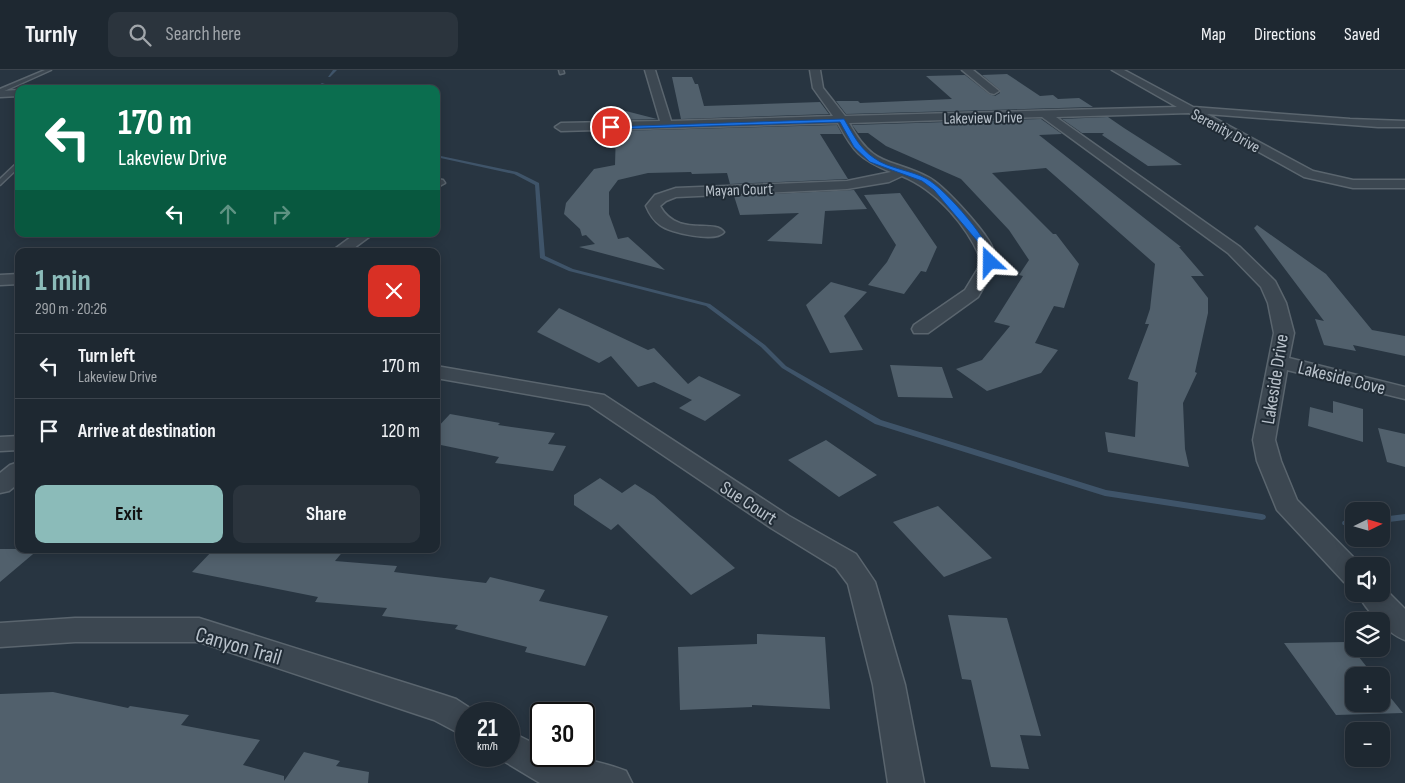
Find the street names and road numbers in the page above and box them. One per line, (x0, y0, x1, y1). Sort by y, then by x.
street label: Serenity Drive (1188, 105, 1263, 157)
street label: Lakeview Drive (943, 108, 1023, 129)
street label: Mayan Court (705, 180, 773, 201)
street label: Lakeside Drive (1257, 332, 1294, 426)
street label: Lakeside Cove (1295, 356, 1388, 400)
street label: Sue Court (715, 476, 781, 530)
street label: Canyon Trail (192, 621, 285, 672)

